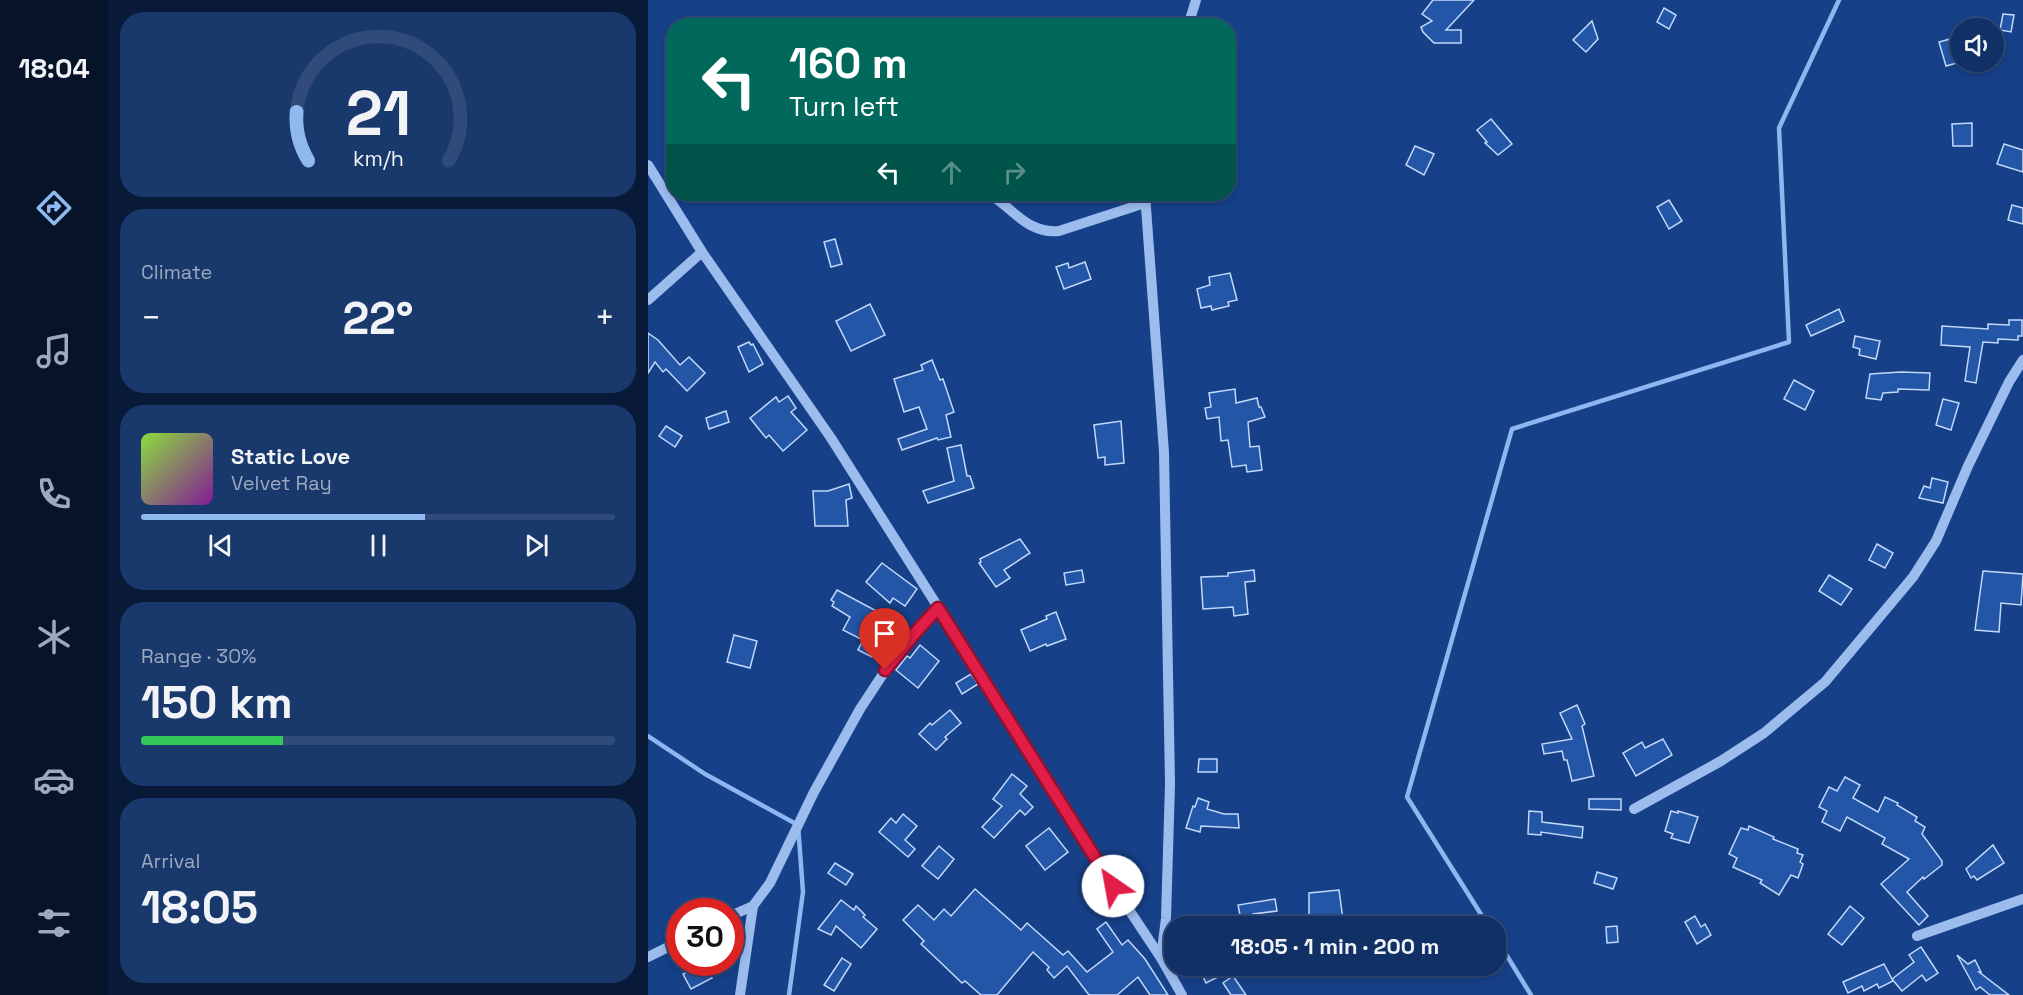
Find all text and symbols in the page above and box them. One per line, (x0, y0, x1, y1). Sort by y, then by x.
map controls (1950, 18, 2004, 72)
button: sound (1950, 18, 2004, 72)
text: 160 m (789, 37, 908, 90)
icon: left (690, 42, 768, 120)
text: 18:04 (18, 51, 90, 86)
text: 21 (345, 74, 411, 153)
text: Turn left (789, 89, 899, 124)
text: km/h (352, 146, 404, 173)
icon: left (872, 156, 905, 189)
icon: ahead (935, 156, 968, 189)
icon: right (998, 156, 1031, 189)
icon: directions (33, 187, 75, 229)
text: Climate (141, 259, 212, 285)
text: 22° (342, 290, 414, 347)
text: − (141, 297, 161, 339)
text: + (595, 297, 615, 339)
icon: music (33, 330, 75, 372)
text: Static Love (231, 442, 350, 470)
text: Velvet Ray (231, 470, 332, 496)
icon: phone (33, 473, 75, 515)
icon: previous (204, 529, 237, 562)
icon: pause (362, 529, 395, 562)
icon: next (520, 529, 553, 562)
pin (859, 608, 910, 670)
icon: climate (33, 616, 75, 658)
icon: arrive (868, 617, 901, 650)
text: Range · 30% (141, 643, 256, 669)
text: 150 km (141, 674, 293, 731)
icon: car (33, 759, 75, 801)
text: Arrival (141, 848, 200, 874)
position arrow (1081, 854, 1145, 918)
text: 18:05 (141, 879, 258, 936)
speed limit sign: 30 (666, 898, 744, 976)
icon: filters (33, 902, 75, 944)
text: 18:05 · 1 min · 200 m (1231, 932, 1439, 960)

